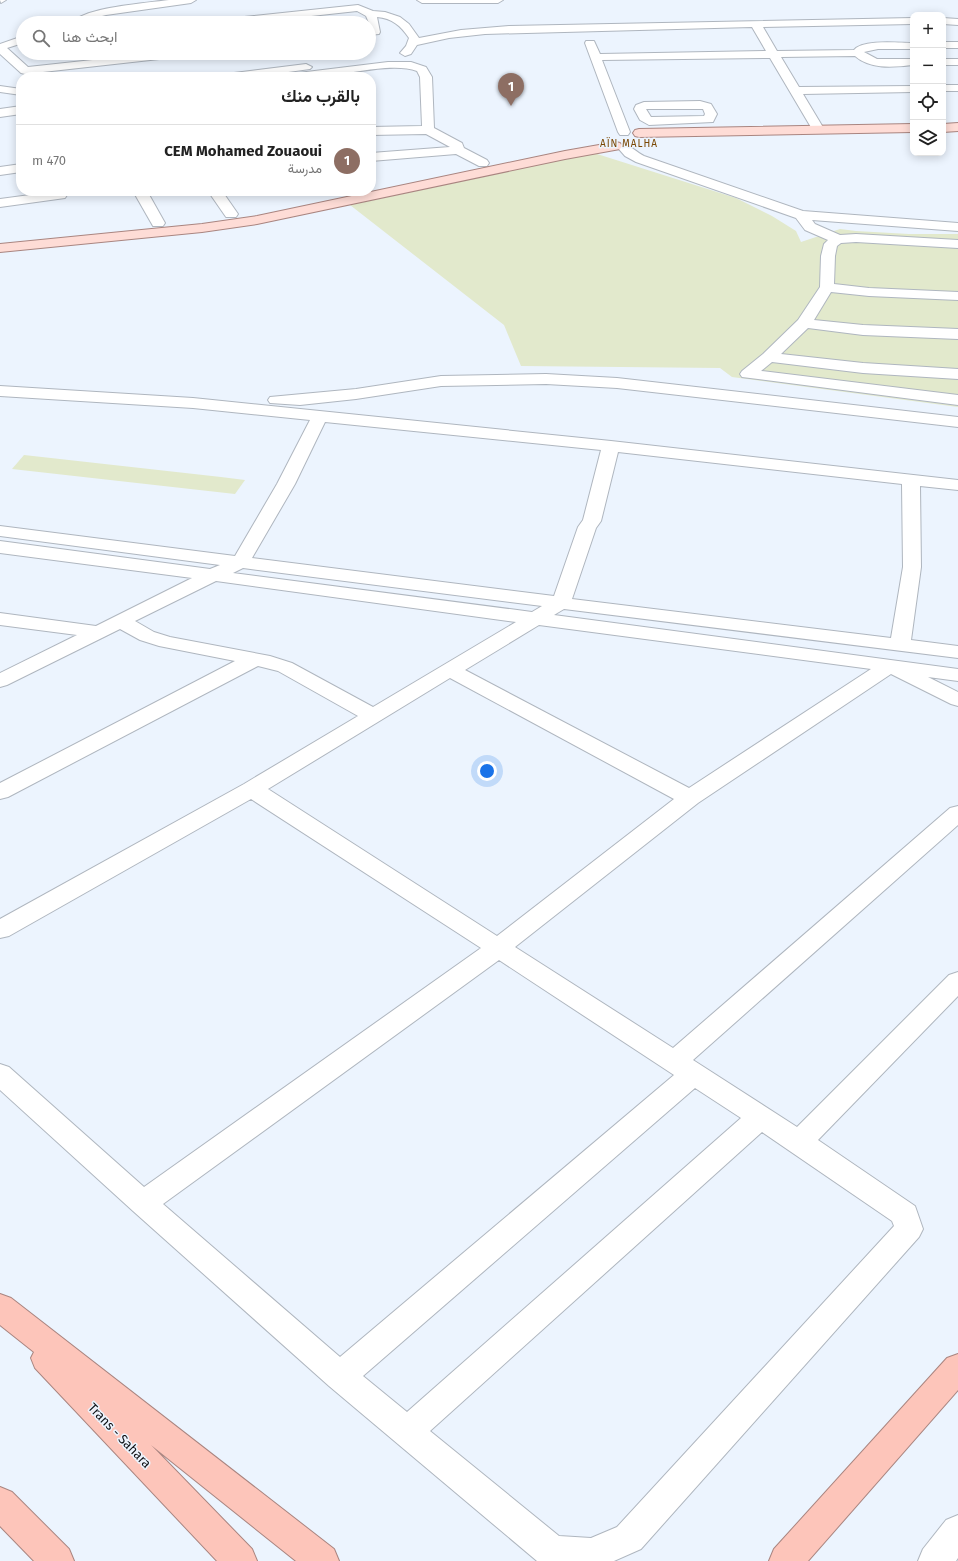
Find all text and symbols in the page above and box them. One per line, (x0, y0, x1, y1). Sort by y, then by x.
map controls (910, 12, 946, 156)
button: + (910, 12, 946, 48)
search box (16, 16, 376, 60)
icon: search (30, 27, 52, 49)
text: ابحث هنا (62, 28, 117, 46)
button: − (910, 48, 946, 84)
pin: 1 (498, 73, 524, 106)
button: locate (910, 84, 946, 120)
text: بالقرب منك (281, 86, 360, 107)
button: layers (910, 120, 946, 156)
district label: AÏN MALHA (600, 136, 658, 150)
text: CEM Mohamed Zouaoui (164, 142, 322, 160)
text: 470 m (32, 153, 66, 168)
text: 1 (344, 153, 350, 168)
text: مدرسة (288, 161, 322, 176)
your location (477, 761, 497, 781)
street label: Trans - Sahara (85, 1400, 154, 1471)

